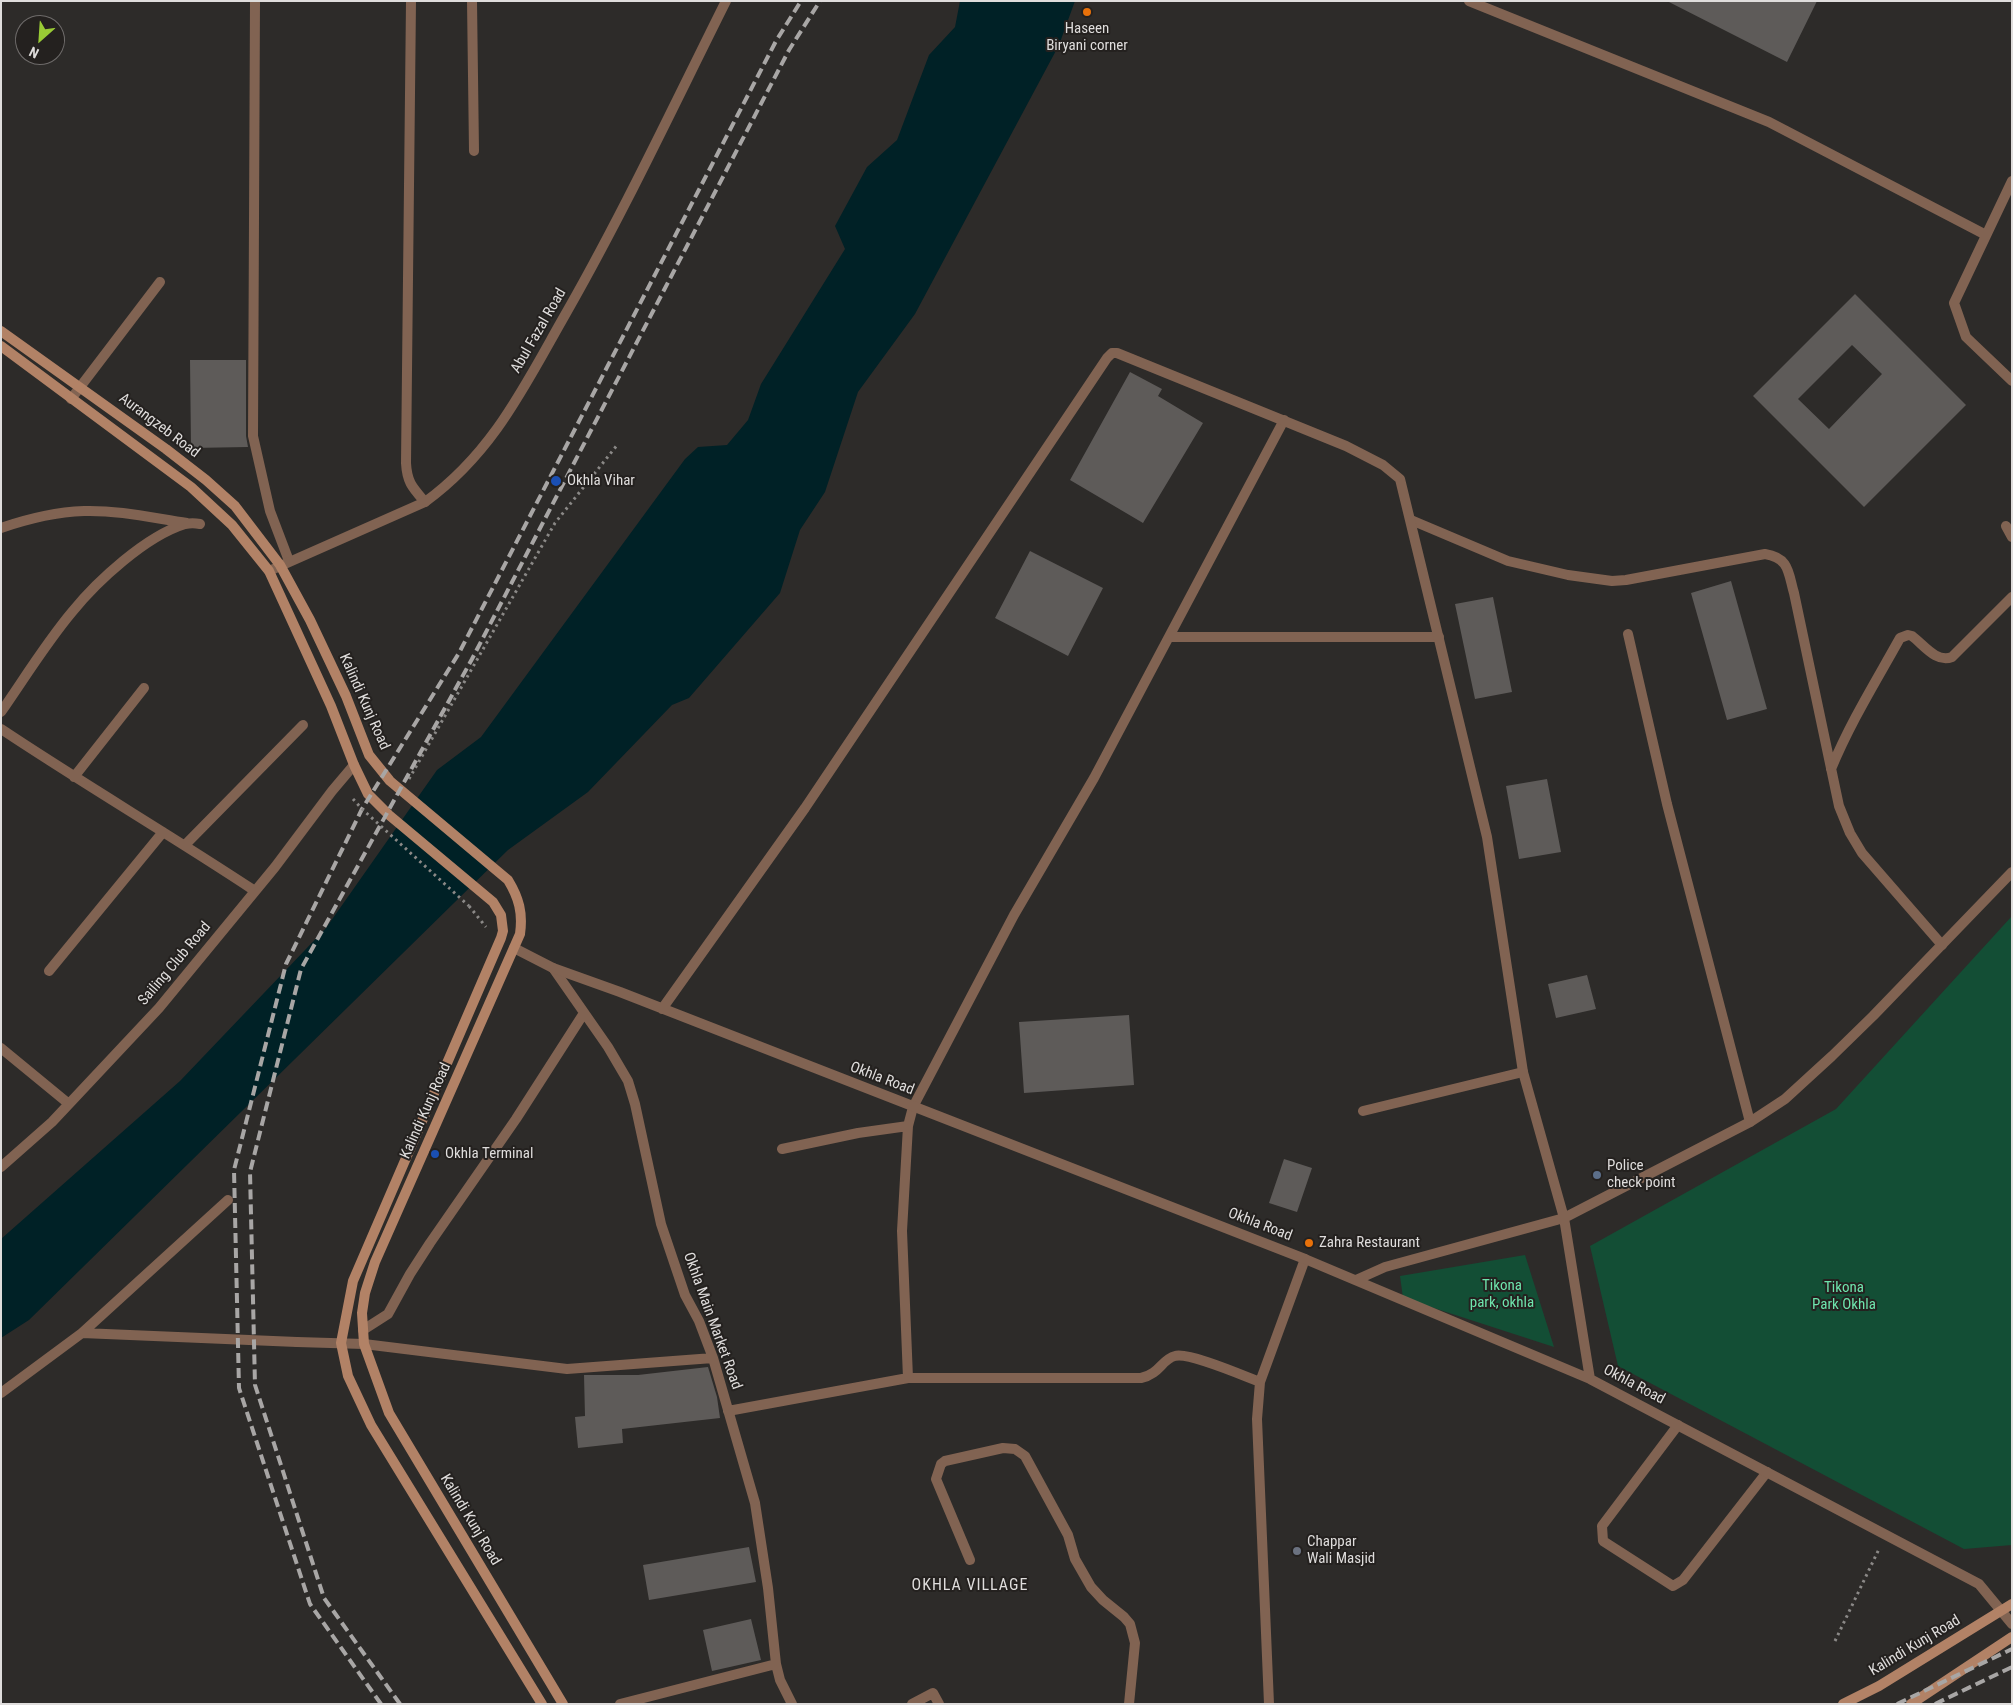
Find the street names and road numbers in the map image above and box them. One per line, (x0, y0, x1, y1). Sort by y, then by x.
street label: Abul Fazal Road (507, 285, 571, 377)
street label: Aurangzeb Road (115, 390, 203, 462)
street label: Kalindi Kunj Road (335, 651, 393, 753)
street label: Sailing Club Road (135, 919, 215, 1009)
street label: Okhla Road (847, 1059, 917, 1099)
street label: Kalindi Kunj Road (397, 1060, 455, 1162)
street label: Okhla Road (1225, 1205, 1295, 1245)
street label: Okhla Main Market Road (679, 1250, 745, 1392)
street label: Okhla Road (1600, 1361, 1668, 1409)
street label: Kalindi Kunj Road (436, 1471, 504, 1569)
street label: Kalindi Kunj Road (1866, 1612, 1964, 1680)

